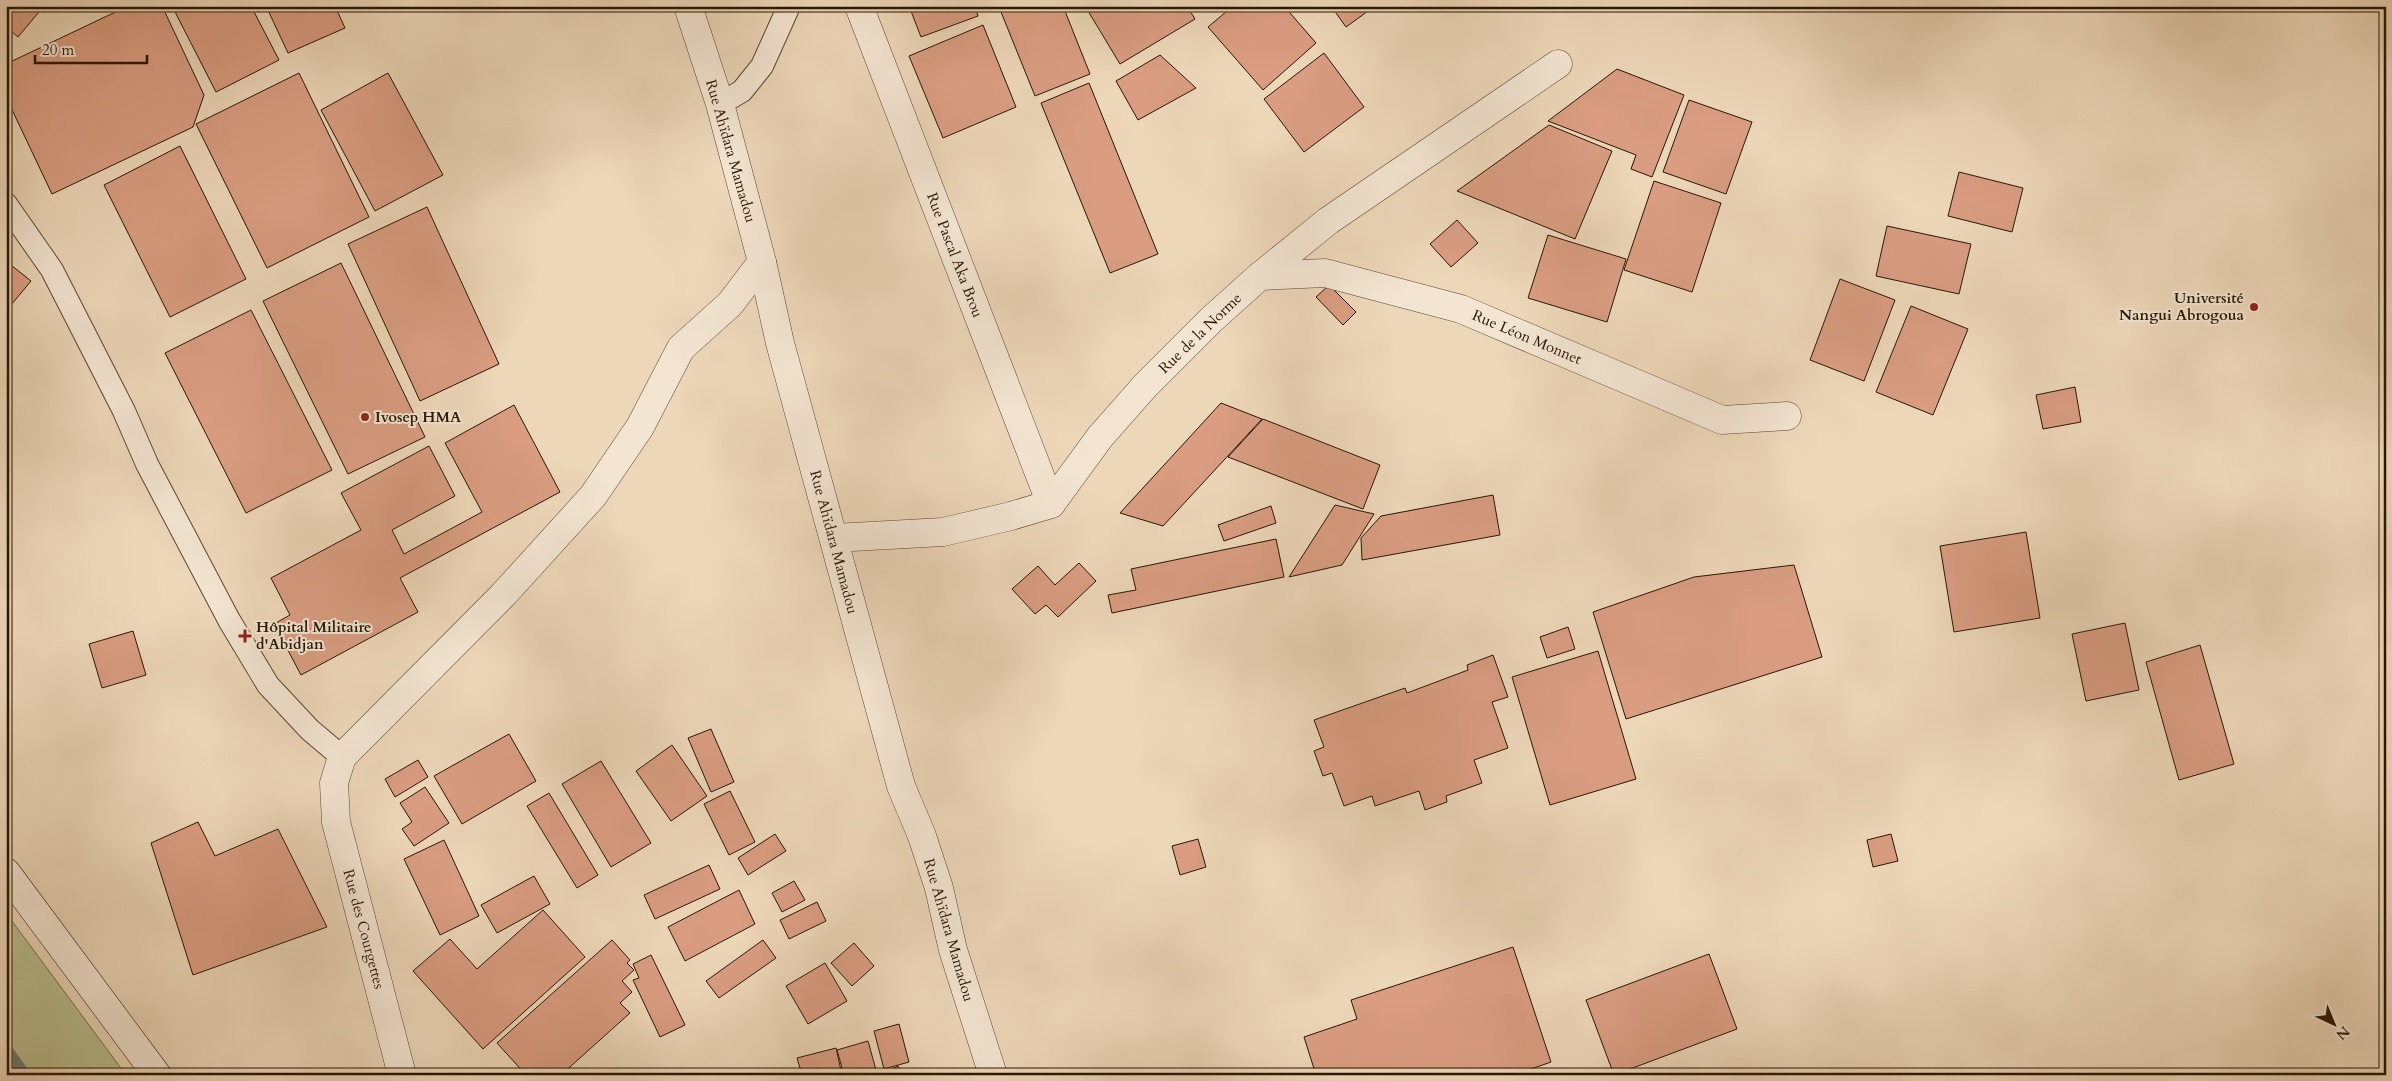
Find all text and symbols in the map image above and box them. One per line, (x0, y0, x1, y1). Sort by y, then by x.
scale bar (35, 32, 148, 64)
text: 20 m (42, 40, 74, 60)
street label: Rue Ahïdara Mamadou (701, 77, 761, 225)
street label: Rue Pascal Aka Brou (922, 190, 988, 320)
street label: Rue de la Norme (1154, 288, 1246, 378)
place label: Université Nangui Abrogoua (2119, 288, 2245, 325)
marker: Université Nangui Abrogoua (2248, 301, 2260, 313)
street label: Rue Léon Monnet (1469, 305, 1585, 369)
place label: Ivosep HMA (375, 407, 462, 427)
marker: Ivosep HMA (359, 411, 371, 423)
street label: Rue Ahïdara Mamadou (805, 468, 863, 616)
place label: Hôpital Militaire d'Abidjan (256, 617, 372, 654)
marker: Hôpital Militaire d'Abidjan (238, 629, 252, 643)
street label: Rue Ahïdara Mamadou (919, 856, 979, 1004)
street label: Rue des Courgettes (338, 867, 390, 991)
north arrow (2310, 998, 2360, 1048)
text: N (2332, 1022, 2354, 1044)

